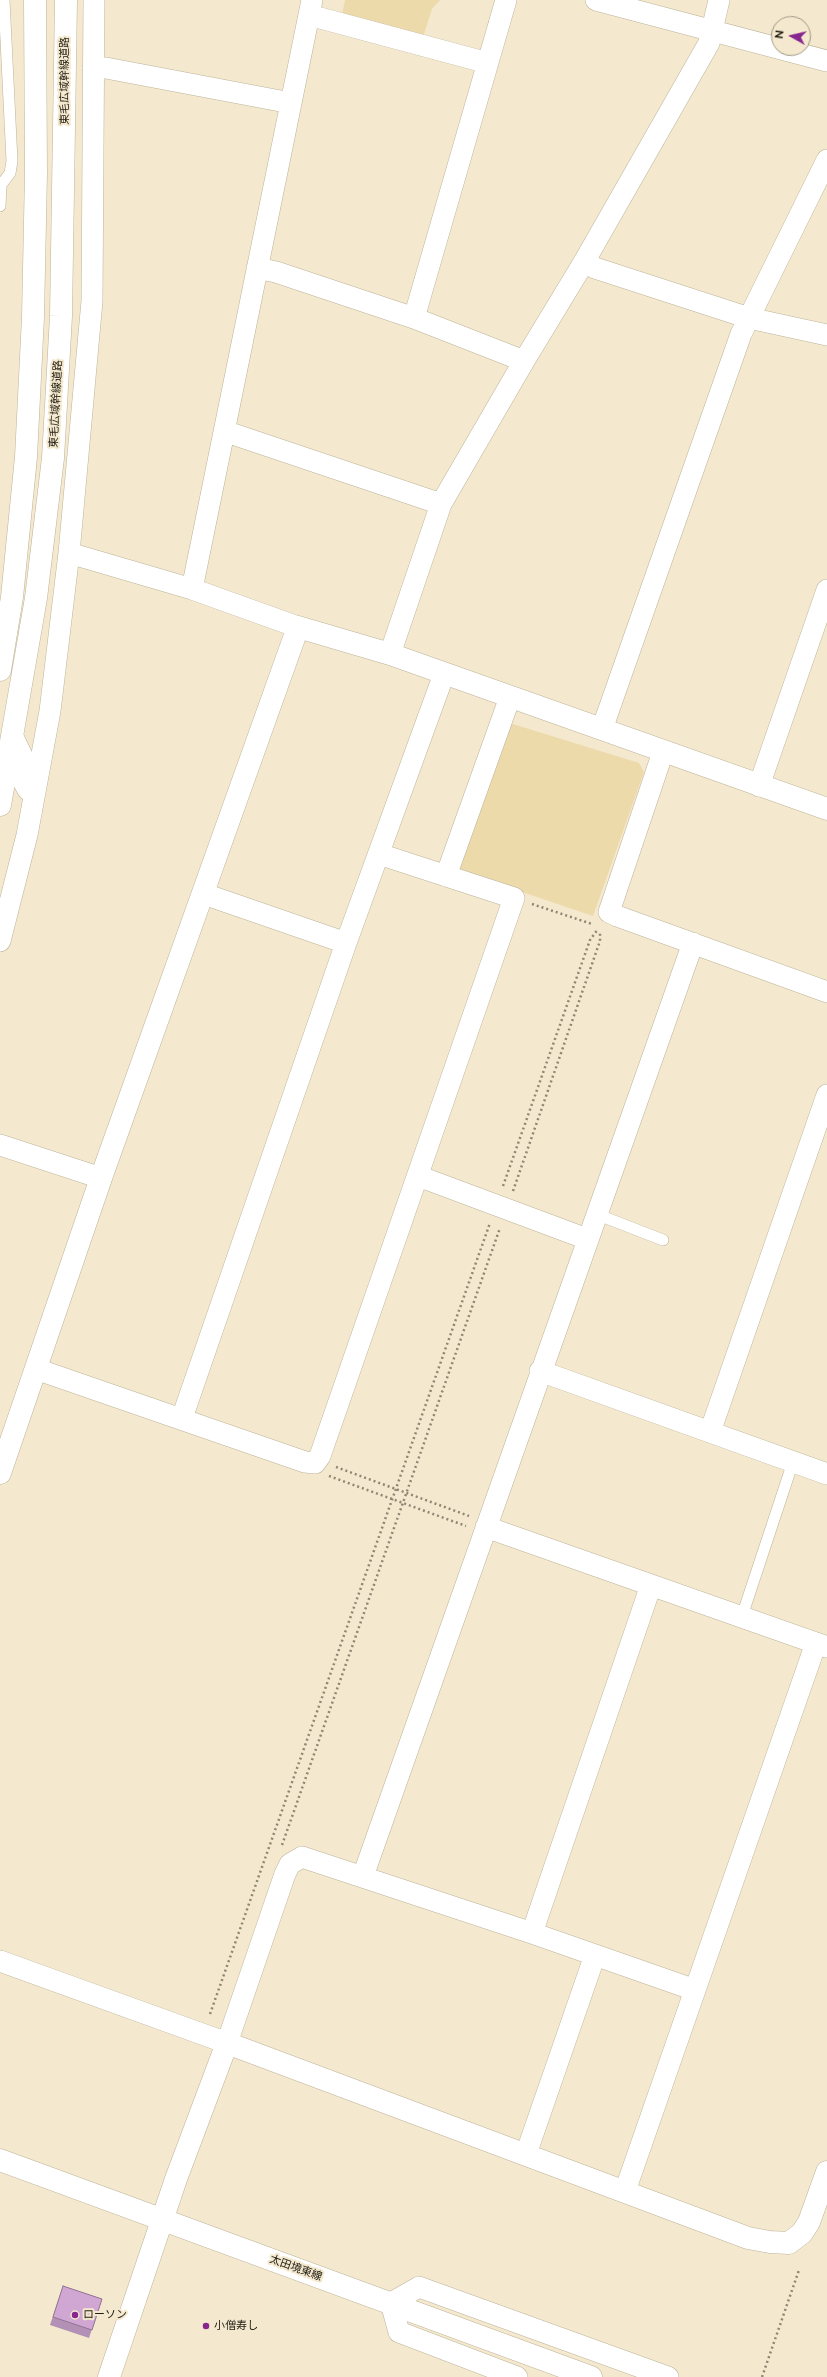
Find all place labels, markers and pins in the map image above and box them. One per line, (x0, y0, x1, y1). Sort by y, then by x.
place label: ローソン (83, 2308, 127, 2322)
marker: ローソン (70, 2310, 80, 2320)
place label: 小僧寿し (214, 2319, 258, 2333)
marker: 小僧寿し (201, 2321, 211, 2331)

